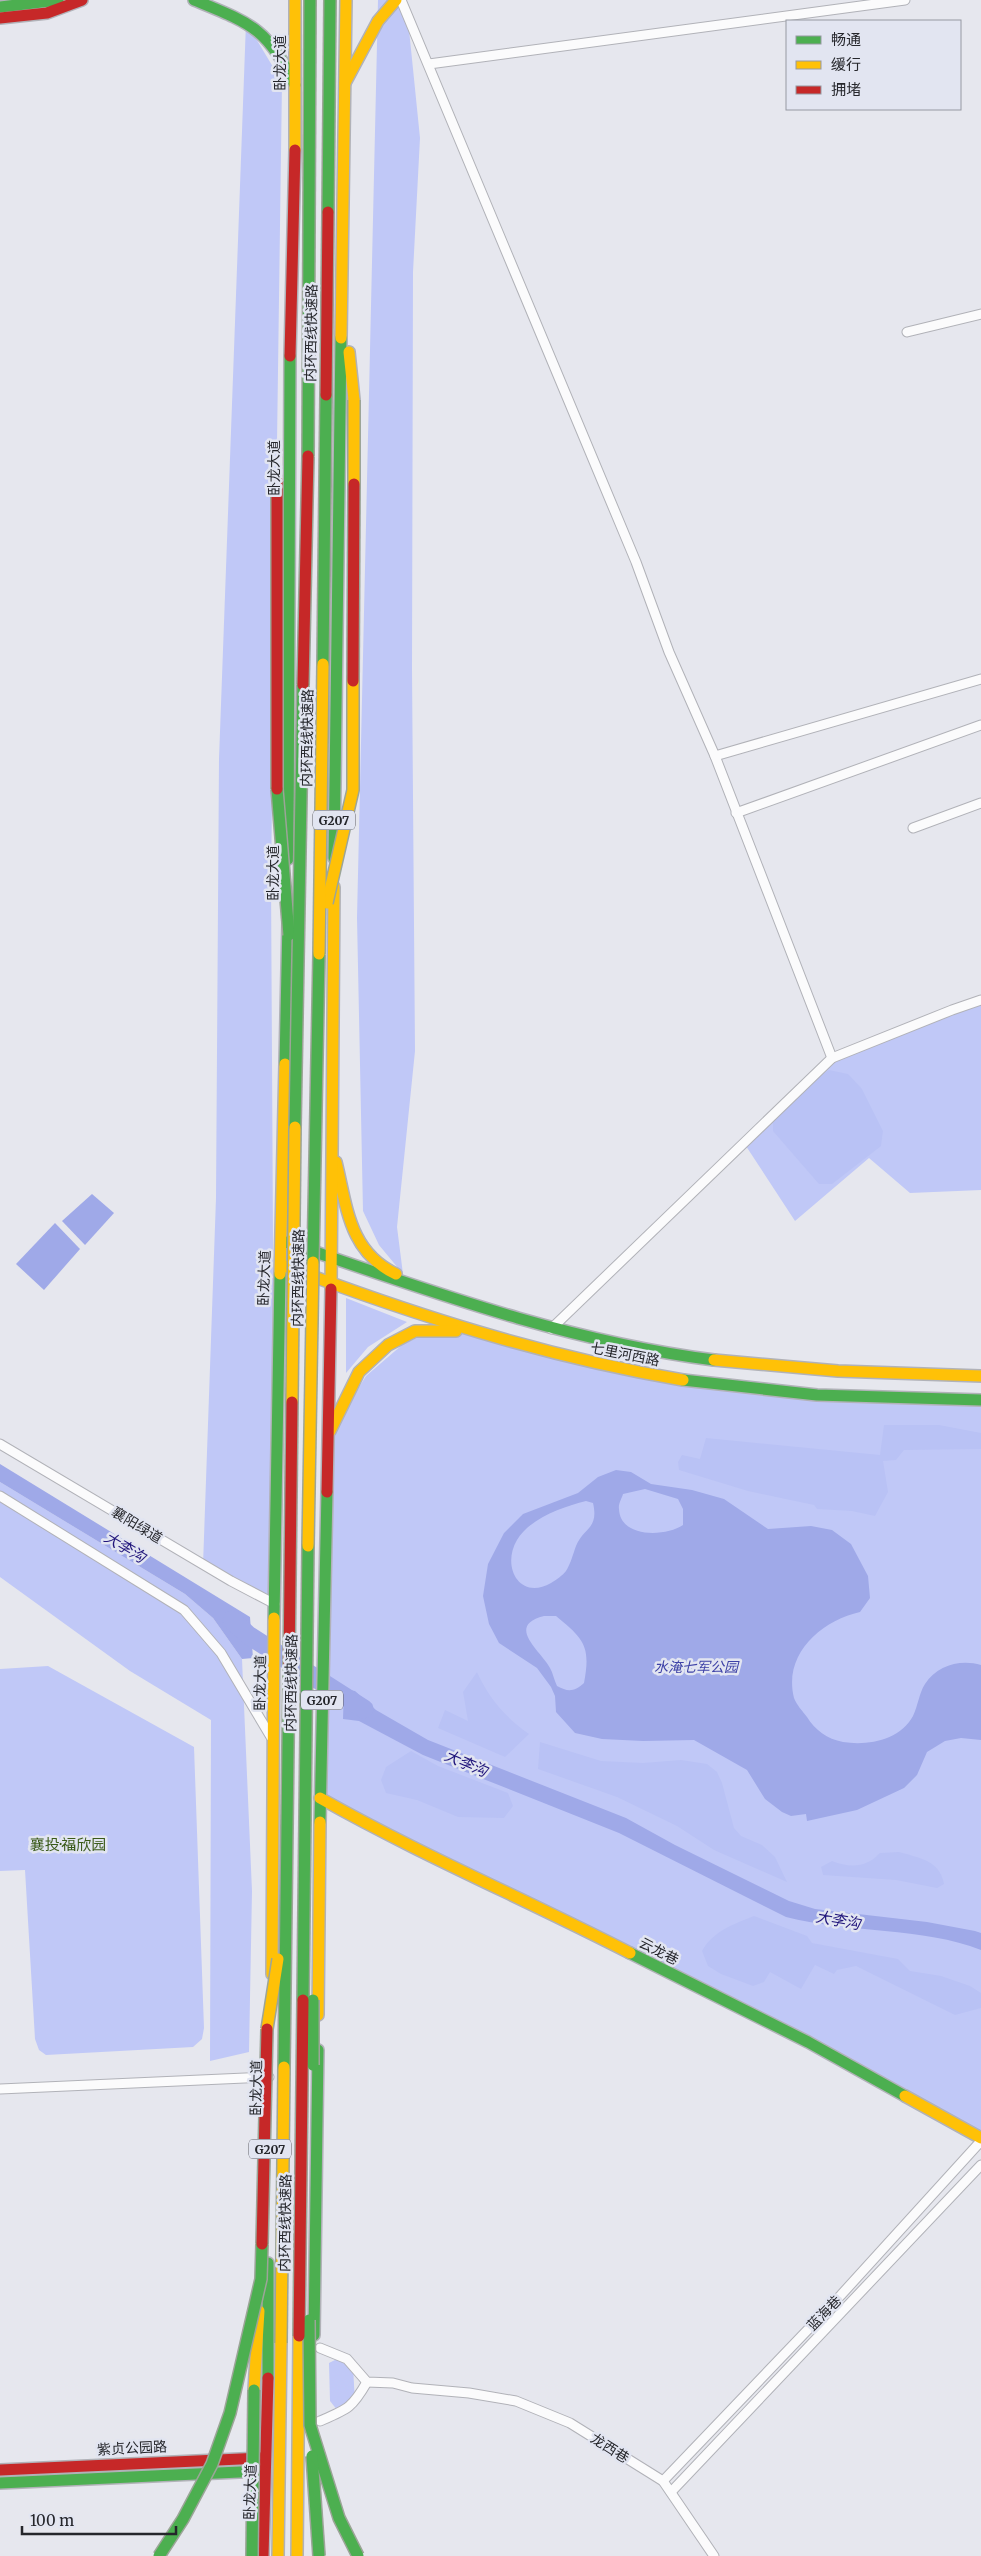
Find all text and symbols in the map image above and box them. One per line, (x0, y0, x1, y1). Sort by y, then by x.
legend (786, 20, 961, 110)
text: 畅通 (831, 30, 861, 49)
street label: 卧龙大道 (271, 35, 289, 91)
text: 缓行 (831, 55, 861, 74)
text: 拥堵 (831, 80, 861, 99)
street label: 内环西线快速路 (301, 284, 321, 382)
street label: 卧龙大道 (265, 440, 283, 496)
street label: 内环西线快速路 (297, 689, 317, 787)
road number: G207 (313, 810, 355, 830)
street label: 卧龙大道 (264, 845, 282, 901)
street label: 内环西线快速路 (288, 1229, 308, 1327)
street label: 卧龙大道 (254, 1250, 274, 1306)
street label: 七里河西路 (589, 1338, 661, 1370)
street label: 襄阳绿道 (108, 1503, 166, 1547)
water label: 大李沟 (101, 1527, 151, 1568)
street label: 内环西线快速路 (281, 1634, 301, 1732)
street label: 卧龙大道 (251, 1655, 269, 1711)
park label: 水淹七军公园 (654, 1658, 740, 1676)
road number: G207 (301, 1690, 343, 1710)
water label: 大李沟 (442, 1745, 492, 1781)
district label: 襄投·福欣园 (30, 1835, 106, 1854)
water label: 大李沟 (814, 1907, 864, 1934)
street label: 云龙巷 (636, 1933, 682, 1969)
street label: 卧龙大道 (247, 2060, 265, 2116)
road number: G207 (249, 2140, 291, 2158)
street label: 内环西线快速路 (275, 2174, 295, 2272)
street label: 蓝海巷 (803, 2292, 845, 2334)
street label: 龙西巷 (587, 2429, 633, 2467)
street label: 紫贞公园路 (97, 2437, 167, 2459)
street label: 卧龙大道 (240, 2464, 260, 2520)
scale bar (22, 2504, 176, 2536)
text: 100 m (30, 2511, 74, 2530)

